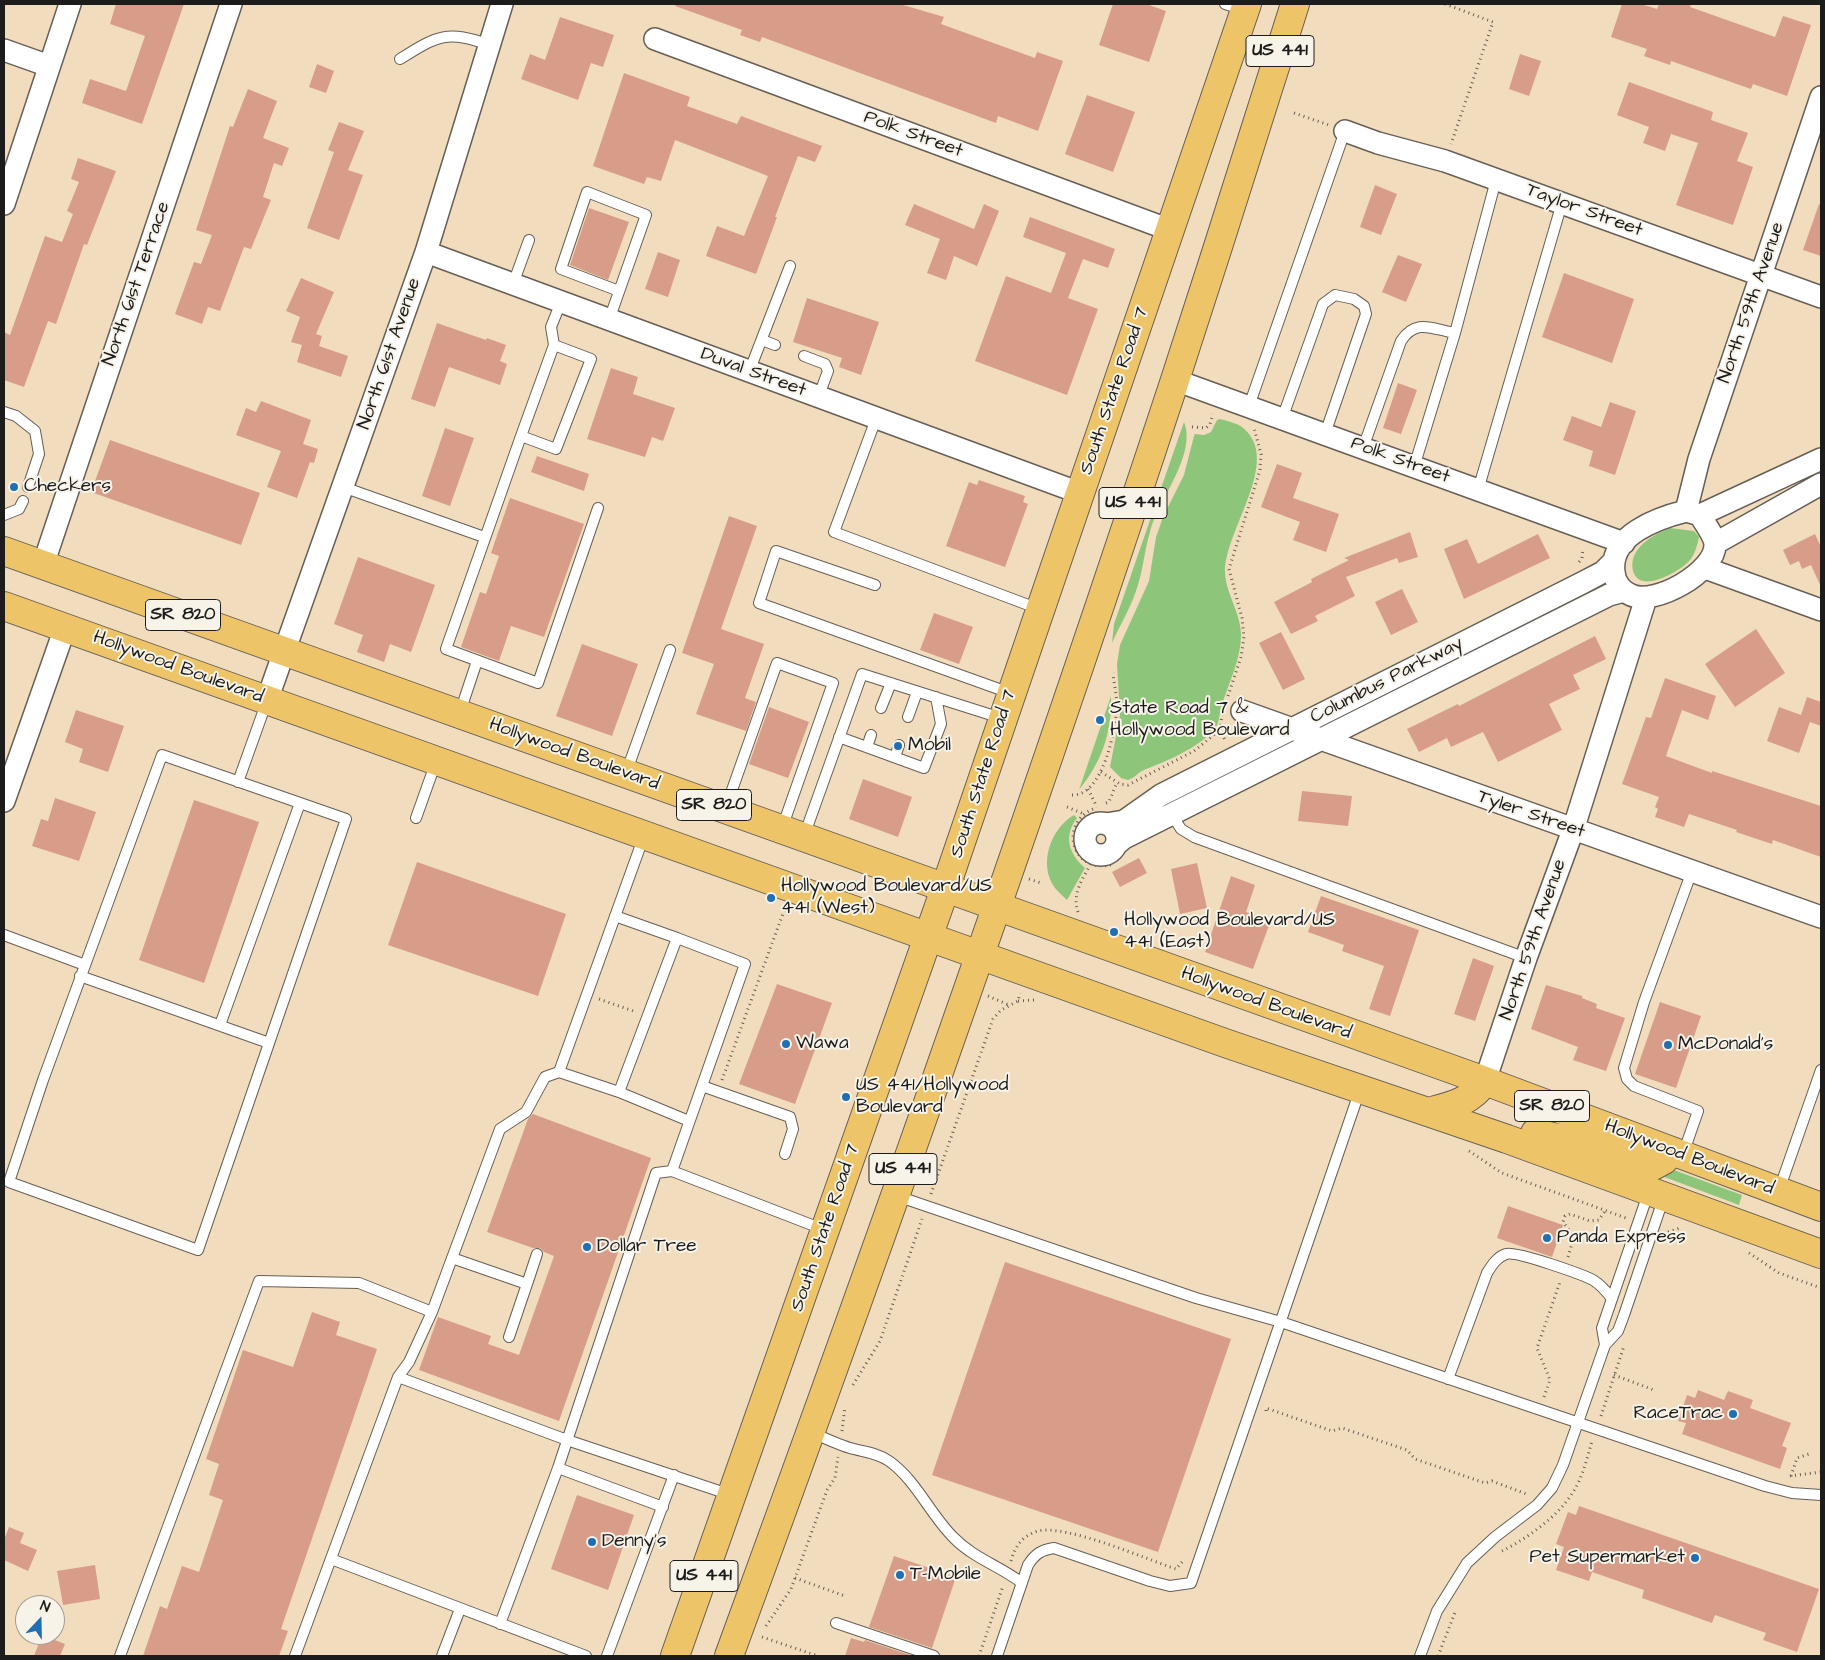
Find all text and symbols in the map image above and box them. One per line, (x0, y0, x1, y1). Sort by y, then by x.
road number: US 441 (1246, 36, 1314, 66)
street label: Polk Street (860, 107, 966, 163)
street label: Taylor Street (1523, 179, 1645, 243)
street label: North 61st Terrace (98, 199, 176, 369)
street label: North 59th Avenue (1714, 220, 1790, 386)
street label: North 61st Avenue (353, 275, 427, 433)
street label: South State Road 7 (1076, 304, 1154, 478)
street label: Duval Street (697, 343, 809, 403)
street label: Polk Street (1347, 433, 1453, 489)
place label: Checkers (24, 476, 111, 498)
marker: Checkers (8, 481, 20, 493)
road number: US 441 (1099, 488, 1167, 518)
road number: SR 820 (146, 600, 220, 630)
street label: Hollywood Boulevard (90, 627, 266, 709)
street label: Columbus Parkway (1307, 633, 1467, 729)
street label: South State Road 7 (946, 687, 1022, 861)
place label: State Road 7 & Hollywood Boulevard (1110, 698, 1290, 742)
street label: Hollywood Boulevard (486, 714, 662, 796)
marker: State Road 7 & Hollywood Boulevard (1094, 714, 1106, 726)
place label: Mobil (908, 735, 951, 757)
marker: Mobil (892, 740, 904, 752)
street label: Tyler Street (1474, 786, 1588, 844)
road number: SR 820 (676, 790, 752, 820)
street label: North 59th Avenue (1496, 857, 1572, 1023)
place label: Hollywood Boulevard/US 441 (West) (781, 876, 992, 920)
marker: Hollywood Boulevard/US 441 (West) (765, 892, 777, 904)
place label: Hollywood Boulevard/US 441 (East) (1124, 910, 1335, 954)
marker: Hollywood Boulevard/US 441 (East) (1108, 926, 1120, 938)
street label: Hollywood Boulevard (1178, 963, 1354, 1045)
place label: Wawa (796, 1033, 849, 1055)
place label: McDonald's (1678, 1034, 1773, 1056)
marker: Wawa (780, 1038, 792, 1050)
marker: McDonald's (1662, 1039, 1674, 1051)
place label: US 441/Hollywood Boulevard (856, 1075, 1009, 1119)
road number: SR 820 (1514, 1090, 1590, 1122)
marker: US 441/Hollywood Boulevard (840, 1091, 852, 1103)
street label: Hollywood Boulevard (1601, 1115, 1777, 1201)
street label: South State Road 7 (787, 1141, 865, 1315)
road number: US 441 (869, 1154, 937, 1184)
place label: Panda Express (1557, 1227, 1686, 1249)
marker: Panda Express (1541, 1232, 1553, 1244)
place label: Dollar Tree (597, 1236, 697, 1258)
marker: Dollar Tree (581, 1241, 593, 1253)
place label: RaceTrac (1633, 1403, 1723, 1425)
marker: RaceTrac (1727, 1408, 1739, 1420)
place label: Denny's (602, 1531, 667, 1553)
marker: Denny's (586, 1536, 598, 1548)
place label: Pet Supermarket (1530, 1547, 1685, 1569)
marker: Pet Supermarket (1689, 1552, 1701, 1564)
road number: US 441 (670, 1560, 738, 1592)
place label: T-Mobile (910, 1564, 981, 1586)
marker: T-Mobile (894, 1569, 906, 1581)
north arrow (15, 1595, 65, 1645)
text: N (37, 1596, 53, 1618)

